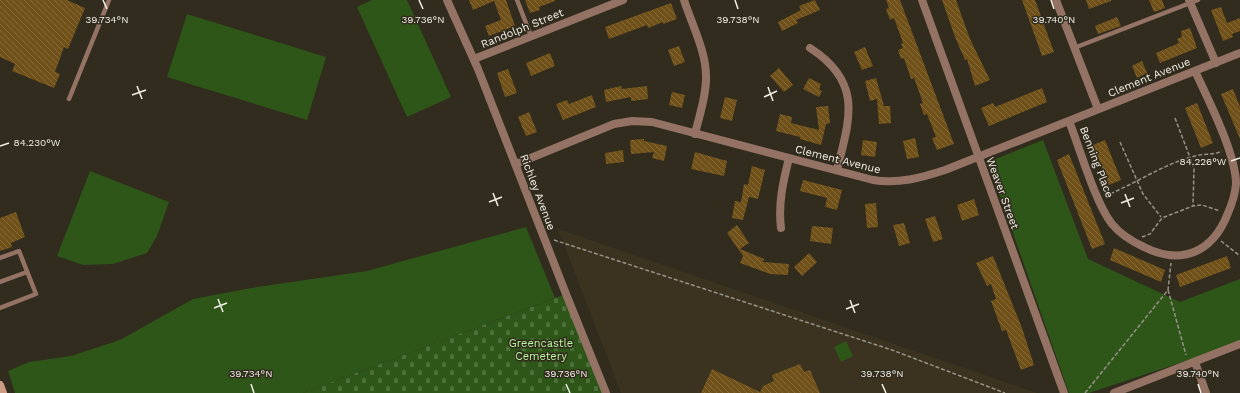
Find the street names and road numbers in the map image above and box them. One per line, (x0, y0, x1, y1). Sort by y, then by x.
street label: Randolph Street (479, 6, 566, 51)
street label: Clement Avenue (1106, 55, 1192, 100)
street label: Benning Place (1077, 125, 1116, 200)
street label: Clement Avenue (794, 143, 882, 176)
street label: Richley Avenue (517, 152, 558, 232)
street label: Weaver Street (983, 155, 1022, 231)

